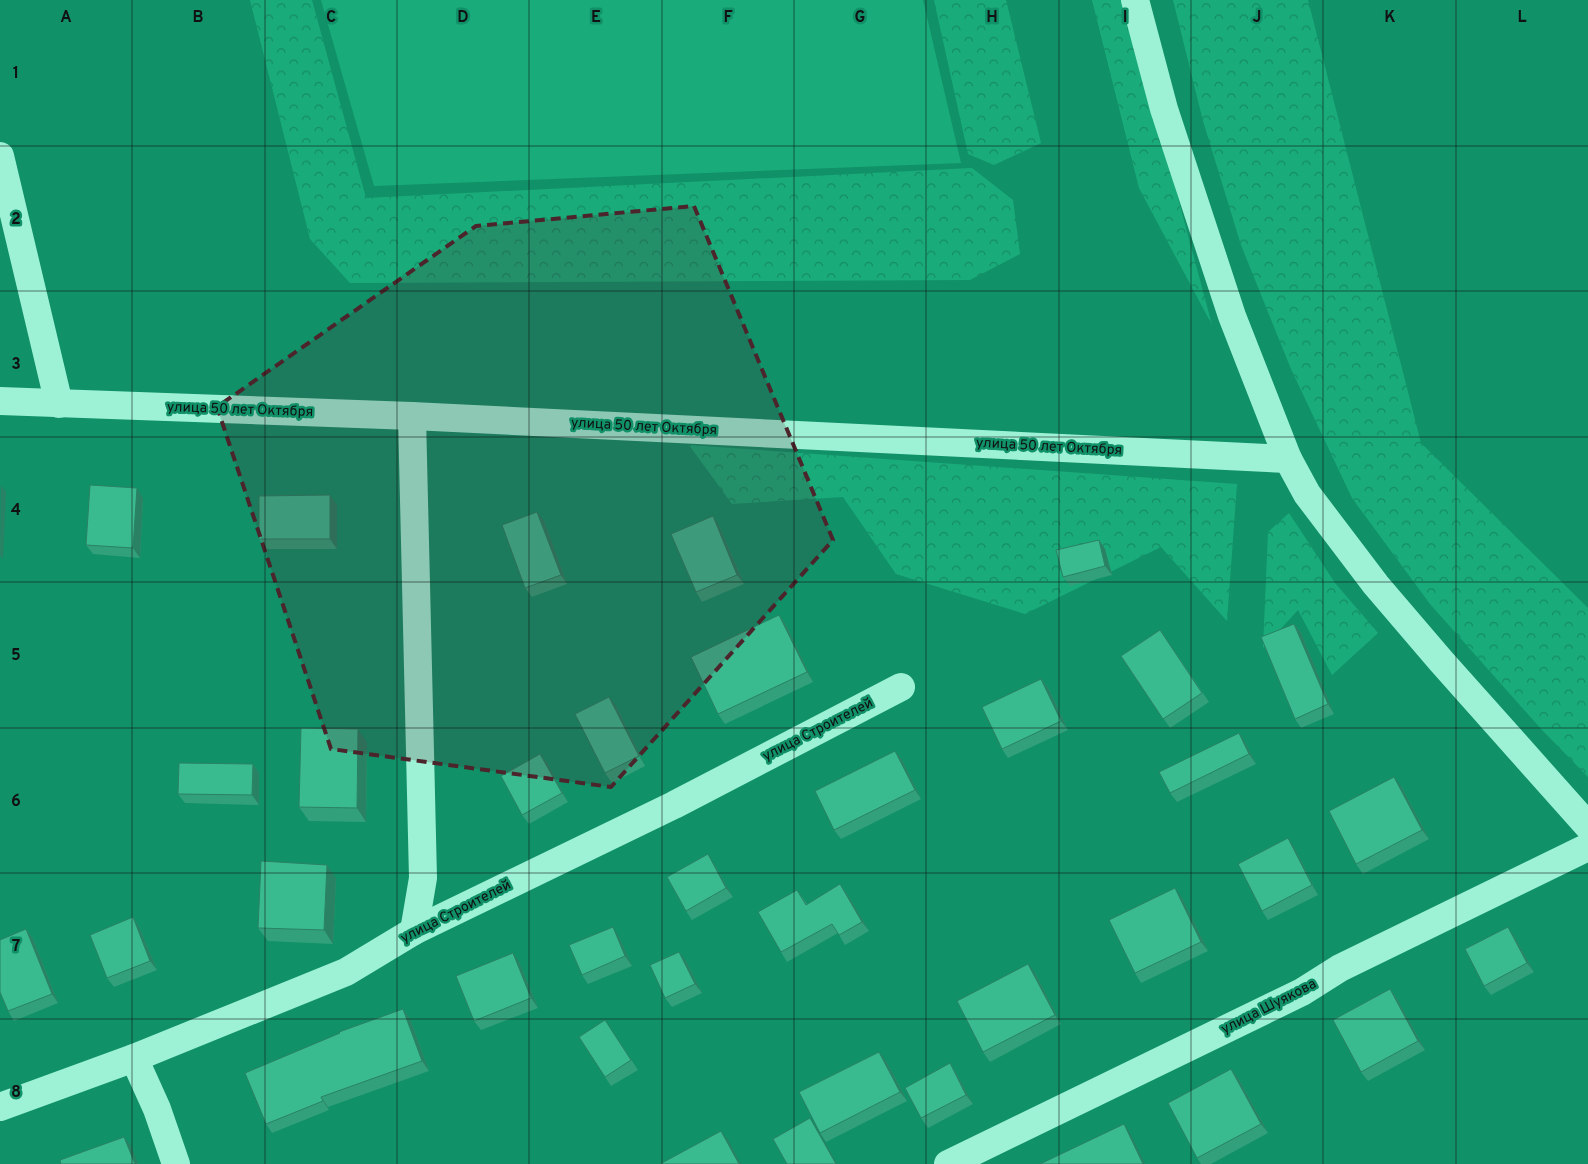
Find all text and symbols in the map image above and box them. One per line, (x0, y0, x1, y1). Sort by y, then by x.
text: A (60, 8, 72, 28)
text: B (192, 8, 204, 28)
text: C (326, 8, 336, 28)
text: D (457, 8, 469, 28)
text: E (591, 8, 601, 28)
text: F (723, 8, 733, 28)
text: G (855, 8, 865, 28)
text: H (986, 8, 998, 28)
text: I (1123, 8, 1127, 28)
text: J (1253, 8, 1261, 28)
text: K (1384, 8, 1396, 28)
text: L (1517, 8, 1527, 28)
text: 1 (13, 64, 19, 84)
text: 2 (11, 210, 21, 230)
text: 3 (11, 355, 21, 375)
street label: улица 50 лет Октября (166, 399, 314, 421)
street label: улица 50 лет Октября (570, 415, 718, 439)
street label: улица 50 лет Октября (975, 435, 1123, 459)
text: 4 (11, 501, 21, 521)
text: 5 (11, 646, 21, 666)
street label: улица Строителей (760, 695, 876, 765)
text: 6 (11, 792, 21, 812)
street label: улица Строителей (398, 877, 514, 947)
text: 7 (12, 937, 20, 957)
street label: улица Шуякова (1219, 976, 1319, 1038)
text: 8 (11, 1083, 21, 1103)

